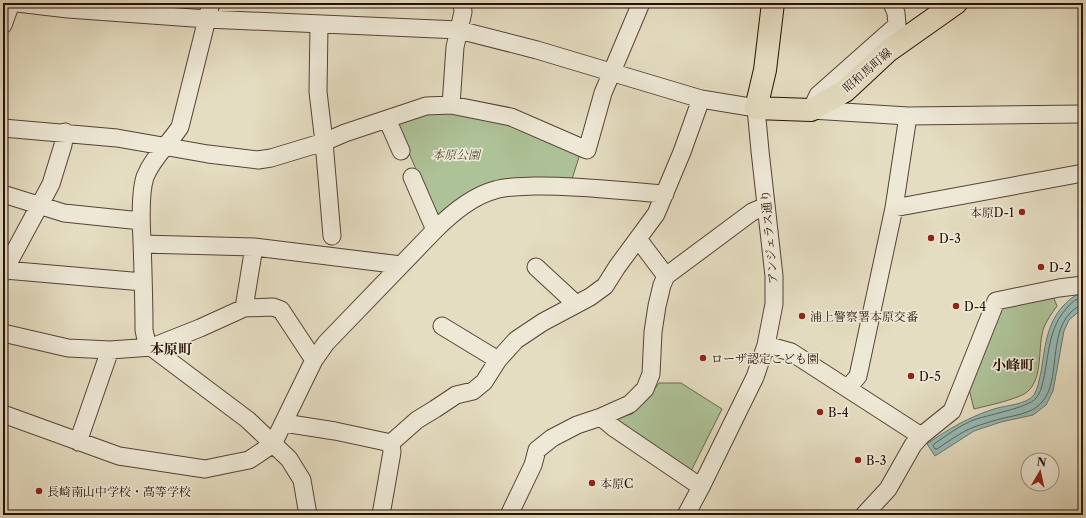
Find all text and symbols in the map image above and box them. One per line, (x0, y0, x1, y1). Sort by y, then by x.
street label: 昭和馬町線 (839, 45, 895, 95)
park label: 本原公園 (432, 147, 482, 162)
street label: アンジェラス通り (757, 189, 781, 285)
place label: 本原D-1 (970, 205, 1014, 220)
marker: 本原D-1 (1017, 207, 1027, 217)
place label: D-3 (939, 231, 961, 246)
marker: D-3 (926, 233, 936, 243)
place label: D-2 (1049, 260, 1071, 275)
marker: D-2 (1036, 262, 1046, 272)
place label: D-4 (964, 299, 986, 314)
marker: D-4 (951, 301, 961, 311)
place label: 浦上警察署本原交番 (810, 309, 918, 324)
marker: 浦上警察署本原交番 (797, 311, 807, 321)
district label: 本原町 (150, 340, 193, 358)
place label: ローザ認定こども園 (711, 351, 819, 366)
marker: ローザ認定こども園 (698, 353, 708, 363)
district label: 小峰町 (992, 356, 1035, 374)
place label: D-5 (919, 369, 941, 384)
marker: D-5 (906, 371, 916, 381)
place label: B-4 (828, 405, 849, 420)
marker: B-4 (815, 407, 825, 417)
north arrow (1020, 452, 1060, 492)
place label: B-3 (866, 453, 886, 468)
text: N (1036, 454, 1048, 470)
marker: B-3 (853, 455, 863, 465)
place label: 本原C (600, 476, 633, 491)
marker: 本原C (587, 478, 597, 488)
place label: 長崎南山中学校・高等学校 (47, 484, 191, 499)
marker: 長崎南山中学校・高等学校 (34, 486, 44, 496)

